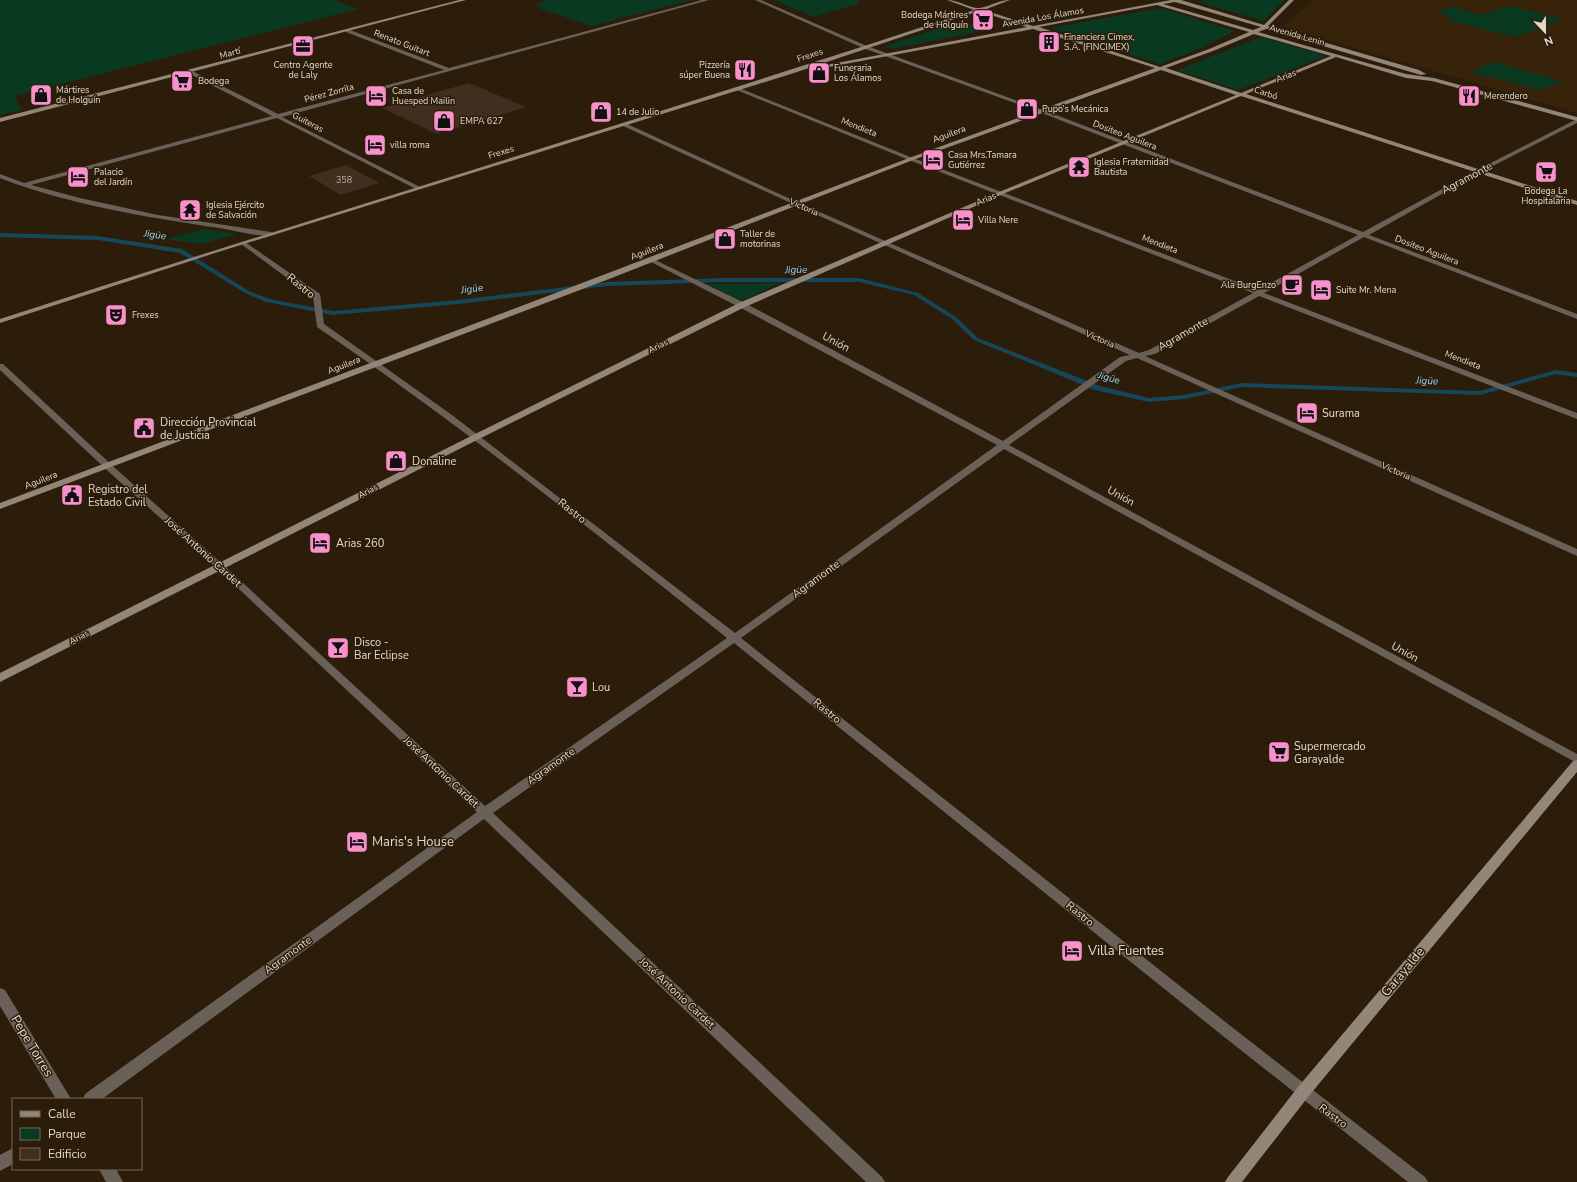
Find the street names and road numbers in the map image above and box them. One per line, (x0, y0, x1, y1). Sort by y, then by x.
street label: Avenida Los Álamos (1001, 3, 1085, 30)
street label: Avenida Lenin (1268, 21, 1326, 49)
street label: Renato Guitart (372, 27, 433, 60)
street label: Martí (218, 44, 243, 62)
street label: Frexes (796, 45, 824, 65)
street label: Arias (1274, 67, 1298, 85)
street label: Pérez Zorrila (303, 81, 355, 105)
street label: Carbó (1253, 84, 1279, 102)
street label: Guiteras (290, 109, 326, 135)
street label: Mendieta (839, 114, 879, 140)
street label: Dositeo Aguilera (1091, 117, 1159, 153)
street label: Aguilera (931, 122, 967, 146)
street label: Frexes (487, 142, 515, 162)
street label: Agramonte (1439, 158, 1495, 198)
street label: Arias (974, 189, 998, 209)
street label: Victoria (787, 195, 821, 219)
street label: Mendieta (1140, 232, 1180, 256)
street label: Dositeo Aguilera (1393, 232, 1461, 268)
street label: Aguilera (629, 239, 665, 263)
street label: Rastro (284, 270, 318, 302)
street label: Agramonte (1155, 314, 1211, 354)
street label: Victoria (1083, 327, 1117, 351)
street label: Unión (820, 329, 852, 355)
street label: Arias (646, 336, 670, 356)
street label: Mendieta (1443, 348, 1483, 372)
street label: Aguilera (326, 353, 362, 377)
street label: Victoria (1379, 459, 1413, 483)
street label: Aguilera (23, 468, 59, 492)
street label: Arias (356, 481, 380, 501)
street label: Unión (1105, 482, 1137, 510)
street label: Rastro (555, 495, 589, 527)
street label: José Antonio Cardet (161, 513, 245, 591)
street label: Agramonte (789, 557, 843, 601)
street label: Arias (67, 627, 91, 647)
street label: Unión (1389, 638, 1421, 666)
street label: Rastro (810, 695, 844, 727)
street label: José Antonio Cardet (399, 732, 482, 811)
street label: Agramonte (524, 744, 578, 788)
street label: Rastro (1063, 898, 1097, 930)
street label: Agramonte (261, 933, 315, 977)
street label: Garayalde (1377, 943, 1429, 1001)
street label: José Antonio Cardet (635, 953, 718, 1032)
street label: Pepe Torres (6, 1012, 58, 1080)
street label: Rastro (1316, 1100, 1350, 1132)

